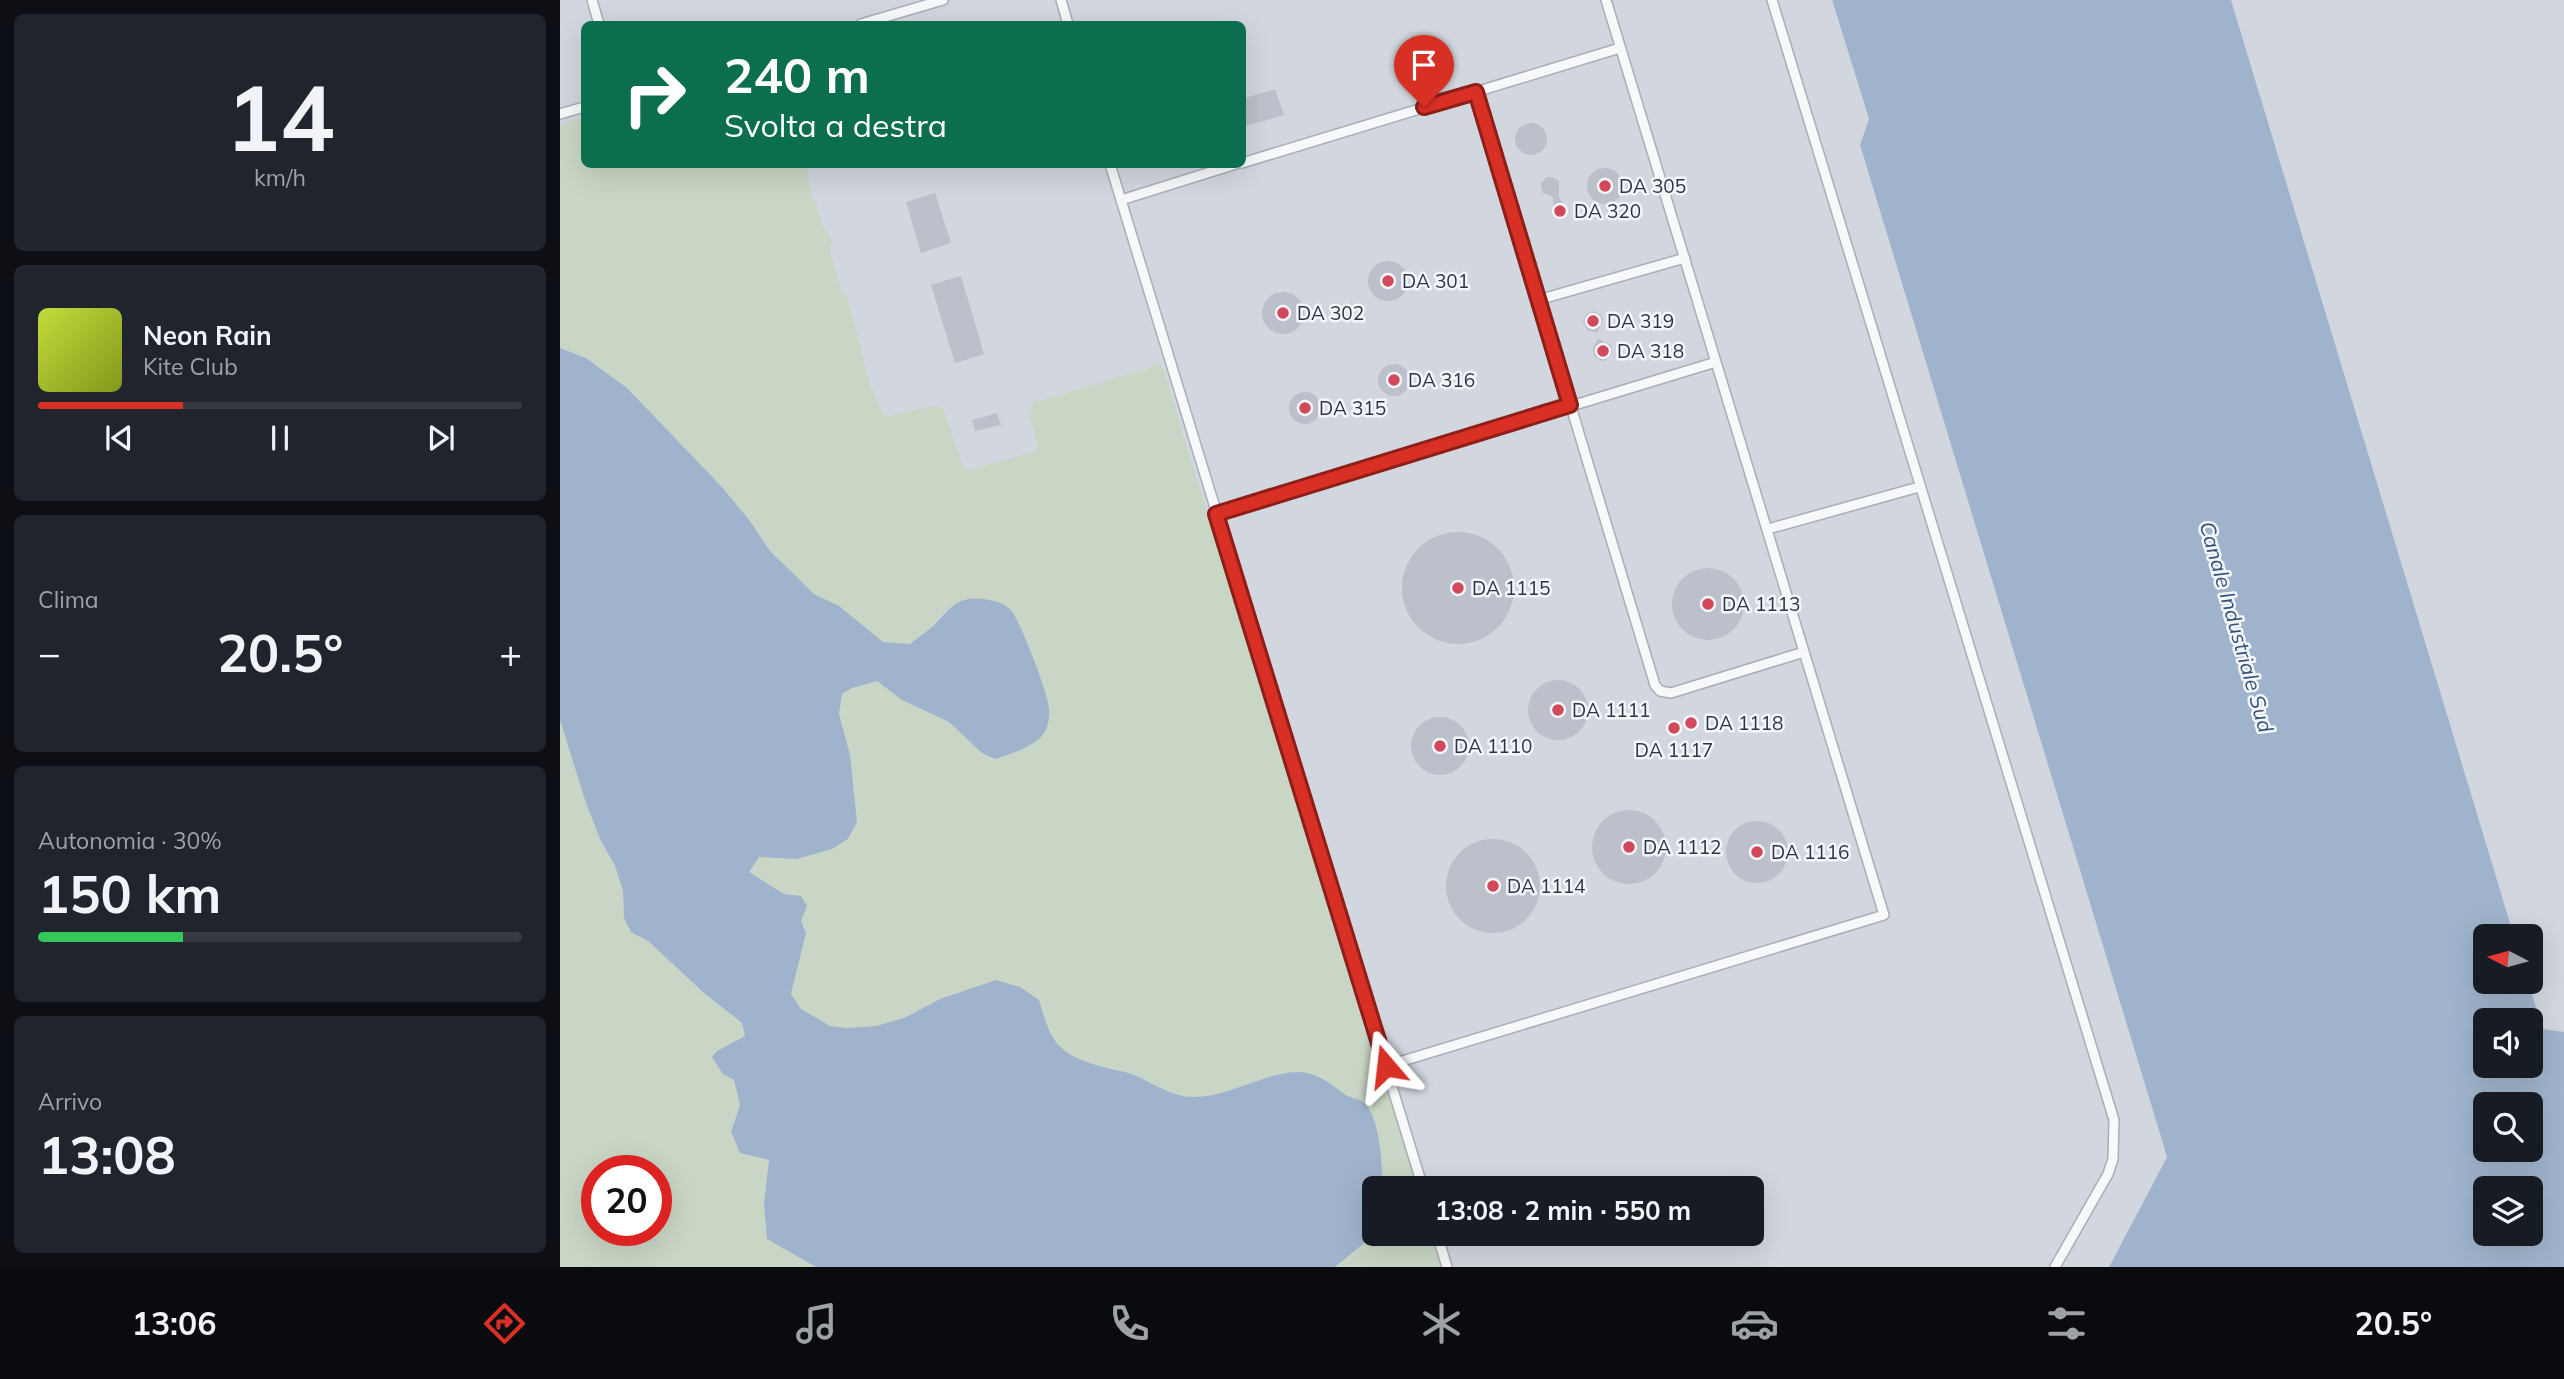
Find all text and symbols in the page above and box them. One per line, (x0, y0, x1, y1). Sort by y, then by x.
pin (1394, 35, 1454, 107)
text: 240 m (724, 44, 870, 105)
icon: arrive (1405, 46, 1443, 84)
icon: right (609, 49, 700, 140)
text: 14 (225, 60, 335, 174)
text: Svolta a destra (724, 105, 947, 145)
text: km/h (254, 163, 306, 192)
place label: DA 305 (1619, 174, 1686, 198)
marker: DA 305 (1597, 178, 1613, 194)
place label: DA 320 (1574, 199, 1641, 223)
marker: DA 320 (1552, 203, 1568, 219)
place label: DA 301 (1402, 269, 1469, 293)
marker: DA 301 (1380, 273, 1396, 289)
place label: DA 302 (1297, 301, 1364, 325)
marker: DA 302 (1275, 305, 1291, 321)
place label: DA 319 (1607, 309, 1674, 333)
marker: DA 319 (1585, 313, 1601, 329)
text: Neon Rain (143, 319, 272, 352)
place label: DA 318 (1617, 339, 1684, 363)
marker: DA 318 (1595, 343, 1611, 359)
text: Kite Club (143, 352, 238, 381)
place label: DA 316 (1408, 368, 1475, 392)
marker: DA 316 (1386, 372, 1402, 388)
place label: DA 315 (1319, 396, 1386, 420)
marker: DA 315 (1297, 400, 1313, 416)
icon: previous (100, 419, 138, 457)
icon: pause (261, 419, 299, 457)
icon: next (422, 419, 460, 457)
water label: Canale Industriale Sud (2194, 518, 2280, 736)
place label: DA 1115 (1472, 576, 1550, 600)
marker: DA 1115 (1450, 580, 1466, 596)
text: Clima (38, 585, 99, 614)
place label: DA 1113 (1722, 592, 1800, 616)
marker: DA 1113 (1700, 596, 1716, 612)
text: 20.5° (217, 620, 343, 685)
text: − (38, 629, 61, 677)
text: + (499, 629, 522, 677)
place label: DA 1111 (1572, 698, 1650, 722)
marker: DA 1111 (1550, 702, 1566, 718)
place label: DA 1118 (1705, 711, 1783, 735)
marker: DA 1118 (1683, 715, 1699, 731)
marker: DA 1117 (1666, 720, 1682, 736)
place label: DA 1110 (1454, 734, 1532, 758)
marker: DA 1110 (1432, 738, 1448, 754)
place label: DA 1117 (1635, 738, 1713, 762)
text: Autonomia · 30% (38, 826, 222, 855)
place label: DA 1112 (1643, 835, 1721, 859)
marker: DA 1112 (1621, 839, 1637, 855)
place label: DA 1116 (1771, 840, 1849, 864)
marker: DA 1116 (1749, 844, 1765, 860)
text: 150 km (38, 861, 221, 926)
place label: DA 1114 (1507, 874, 1585, 898)
marker: DA 1114 (1485, 878, 1501, 894)
north arrow (2473, 924, 2543, 994)
map controls (2473, 924, 2543, 1246)
button: sound (2473, 1008, 2543, 1078)
position arrow (1349, 1029, 1423, 1103)
text: Arrivo (38, 1087, 102, 1116)
button: search (2473, 1092, 2543, 1162)
text: 13:08 (38, 1122, 176, 1187)
speed limit sign: 20 (581, 1155, 672, 1246)
button: layers (2473, 1176, 2543, 1246)
text: 13:08 · 2 min · 550 m (1435, 1194, 1691, 1227)
icon: directions (480, 1299, 529, 1348)
icon: music (792, 1299, 841, 1348)
icon: phone (1105, 1299, 1154, 1348)
icon: climate (1417, 1299, 1466, 1348)
icon: car (1730, 1299, 1779, 1348)
icon: filters (2042, 1299, 2091, 1348)
text: 13:06 (132, 1303, 216, 1343)
text: 20.5° (2355, 1303, 2432, 1343)

